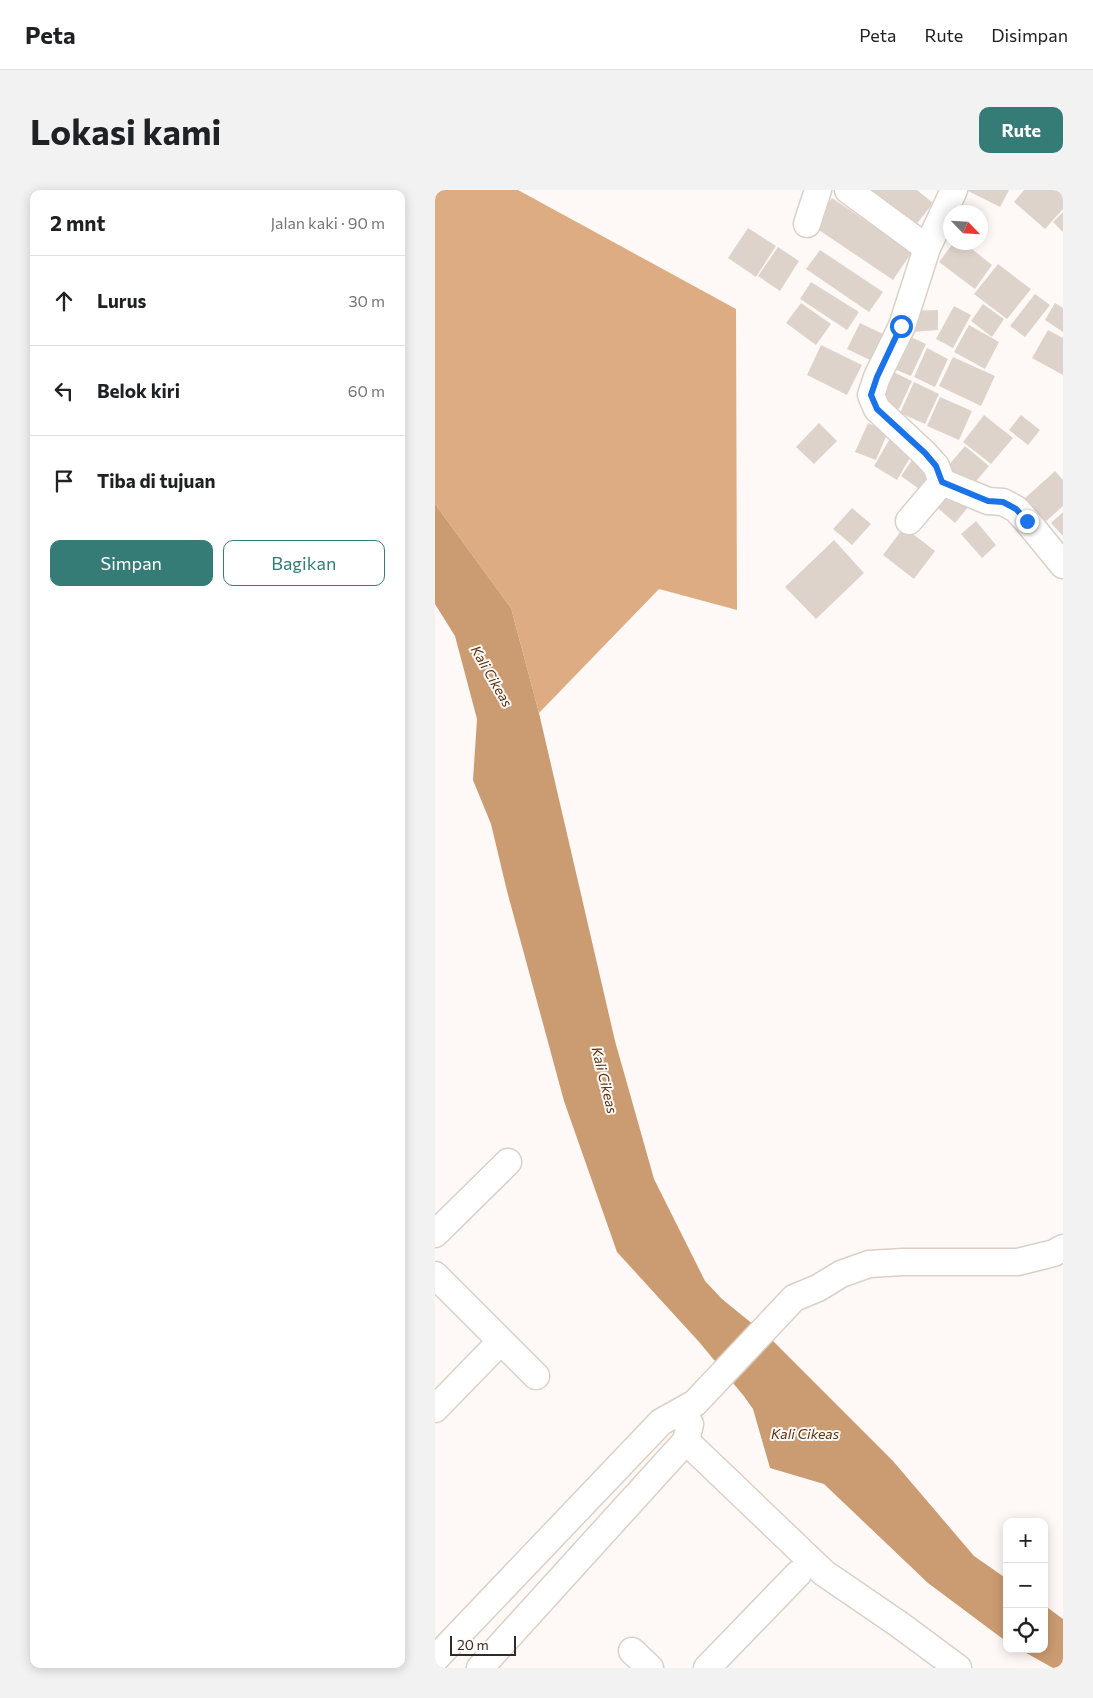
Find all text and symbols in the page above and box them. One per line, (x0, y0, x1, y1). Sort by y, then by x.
text: Peta (25, 20, 76, 49)
text: Peta (859, 24, 896, 46)
text: Rute (924, 24, 963, 46)
text: Disimpan (991, 24, 1068, 46)
button: Rute (979, 107, 1063, 153)
text: Lokasi kami (30, 109, 221, 152)
north arrow (943, 205, 988, 250)
text: 2 mnt (50, 210, 105, 235)
text: Jalan kaki · 90 m (270, 213, 385, 232)
icon: ahead (50, 287, 78, 315)
text: Lurus (97, 289, 146, 312)
text: 30 m (348, 291, 385, 310)
route start (890, 315, 913, 338)
icon: left (50, 377, 78, 405)
text: Belok kiri (97, 379, 180, 402)
text: 60 m (348, 381, 385, 400)
icon: arrive (50, 467, 78, 495)
text: Tiba di tujuan (97, 469, 215, 492)
route end (1016, 510, 1039, 533)
button: Simpan (50, 540, 213, 586)
button: Bagikan (223, 540, 385, 586)
water label: Kali Cikeas (468, 642, 516, 710)
water label: Kali Cikeas (589, 1045, 621, 1115)
water label: Kali Cikeas (771, 1425, 839, 1442)
map controls (1003, 1518, 1048, 1653)
button: + (1003, 1518, 1048, 1563)
button: − (1003, 1563, 1048, 1608)
button: locate (1003, 1608, 1048, 1653)
scale bar (450, 1633, 516, 1656)
text: 20 m (457, 1636, 489, 1653)

